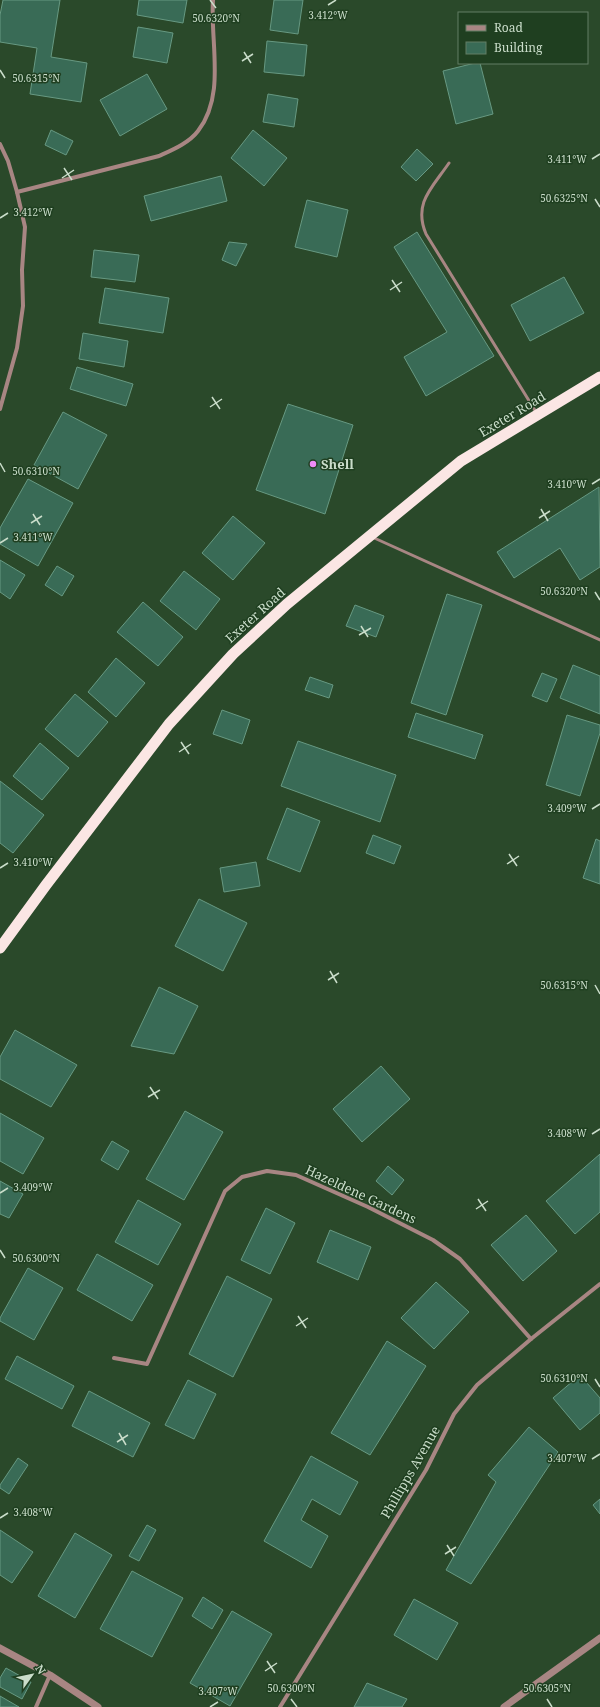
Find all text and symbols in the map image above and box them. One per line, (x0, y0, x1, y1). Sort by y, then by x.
text: 3.412°W (308, 8, 348, 22)
text: 50.6320°N (192, 11, 240, 25)
legend (458, 12, 588, 64)
text: Road (494, 19, 524, 36)
text: Building (494, 39, 543, 56)
text: 50.6315°N (12, 71, 60, 85)
text: 3.411°W (547, 152, 587, 166)
text: 50.6325°N (540, 191, 588, 205)
text: 3.412°W (13, 205, 53, 219)
street label: Exeter Road (475, 387, 549, 441)
place label: Shell (321, 455, 354, 473)
marker: Shell (308, 459, 318, 469)
text: 50.6310°N (12, 464, 60, 478)
text: 3.410°W (547, 477, 587, 491)
text: 3.411°W (13, 530, 53, 544)
street label: Exeter Road (221, 583, 289, 647)
text: 50.6320°N (540, 584, 588, 598)
text: 3.409°W (547, 801, 587, 815)
text: 3.410°W (13, 855, 53, 869)
text: 50.6315°N (540, 978, 588, 992)
text: 3.408°W (547, 1126, 587, 1140)
street label: Hazeldene Gardens (302, 1160, 420, 1228)
text: 3.409°W (13, 1180, 53, 1194)
text: 50.6300°N (12, 1251, 60, 1265)
text: 50.6310°N (540, 1371, 588, 1385)
street label: Phillipps Avenue (376, 1422, 444, 1522)
text: 3.407°W (547, 1451, 587, 1465)
text: 3.408°W (13, 1505, 53, 1519)
north arrow (12, 1655, 52, 1695)
text: N (32, 1662, 50, 1677)
text: 50.6300°N (267, 1681, 315, 1695)
text: 50.6305°N (523, 1681, 571, 1695)
text: 3.407°W (198, 1684, 238, 1698)

